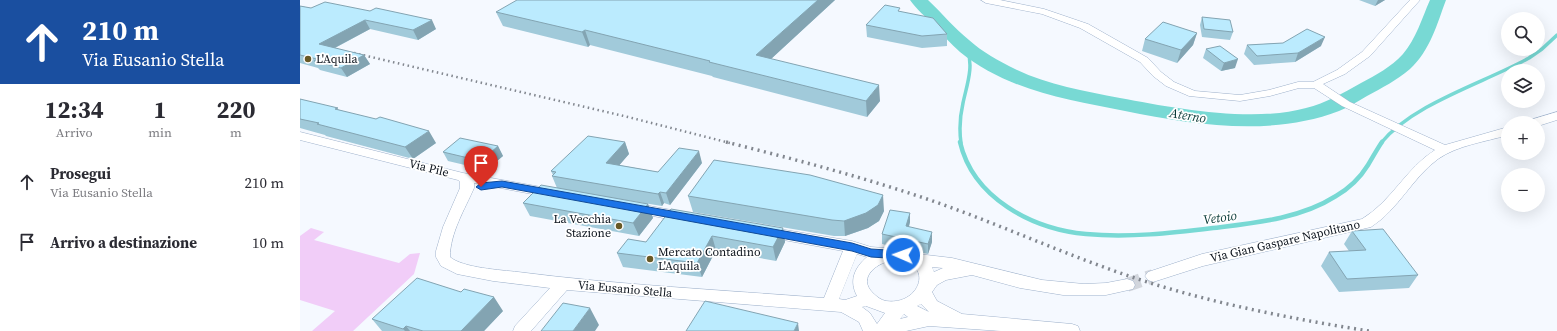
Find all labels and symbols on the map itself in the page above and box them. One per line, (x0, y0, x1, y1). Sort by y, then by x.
place label: L'Aquila (316, 51, 358, 67)
marker: L'Aquila (303, 54, 313, 64)
water label: Aterno (1167, 104, 1207, 127)
pin (464, 146, 498, 187)
street label: Via Pile (407, 155, 451, 181)
water label: Vetoio (1202, 207, 1238, 228)
place label: La Vecchia Stazione (553, 211, 612, 241)
street label: Via Gian Gaspare Napolitano (1208, 216, 1362, 266)
marker: La Vecchia Stazione (614, 221, 624, 231)
position arrow (882, 234, 924, 276)
place label: Mercato Contadino L'Aquila (658, 244, 761, 274)
marker: Mercato Contadino L'Aquila (645, 254, 655, 264)
street label: Via Eusanio Stella (577, 277, 674, 301)

